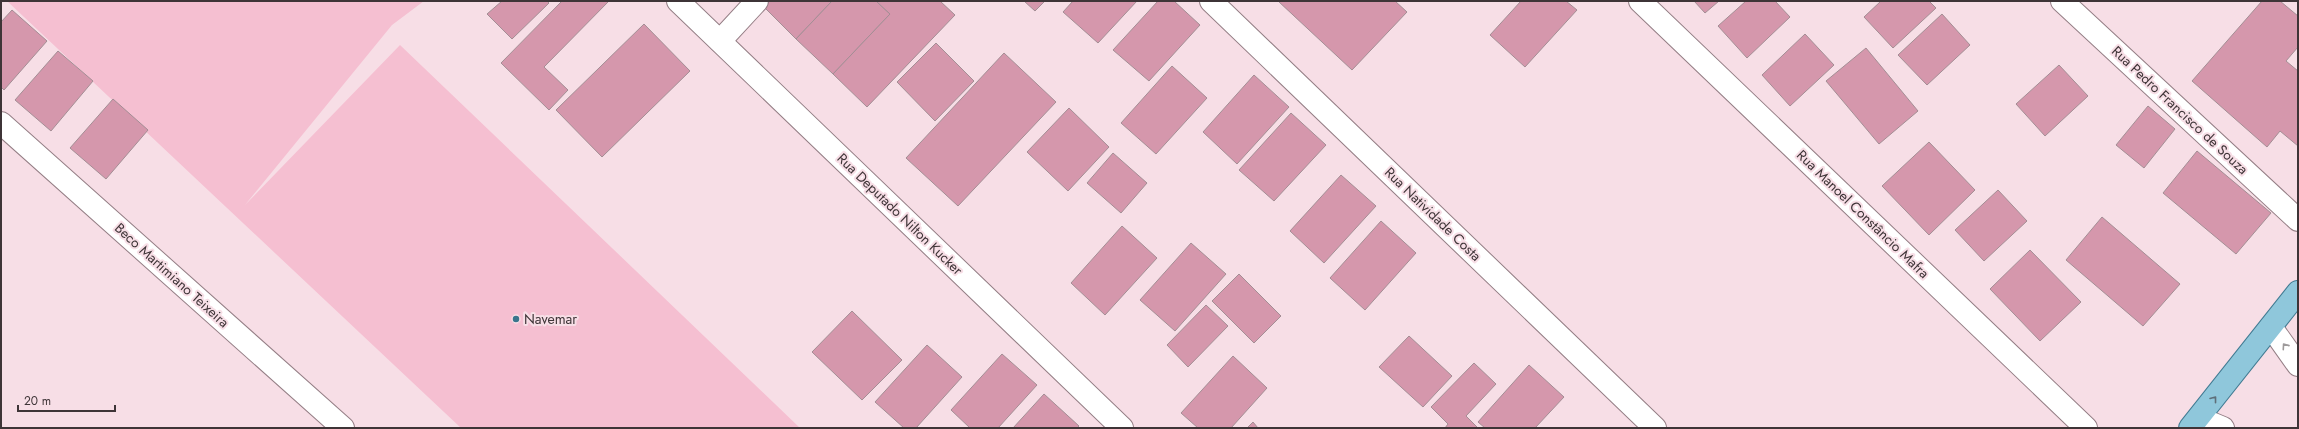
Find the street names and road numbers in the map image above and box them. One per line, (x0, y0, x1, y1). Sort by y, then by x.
street label: Rua Pedro Francisco de Souza (2107, 41, 2253, 179)
street label: Rua Manoel Constâncio Mafra (1792, 145, 1934, 283)
street label: Rua Deputado Nilton Kucker (833, 149, 967, 280)
street label: Rua Natividade Costa (1380, 162, 1486, 266)
street label: Beco Martimiano Teixeira (110, 218, 234, 332)

